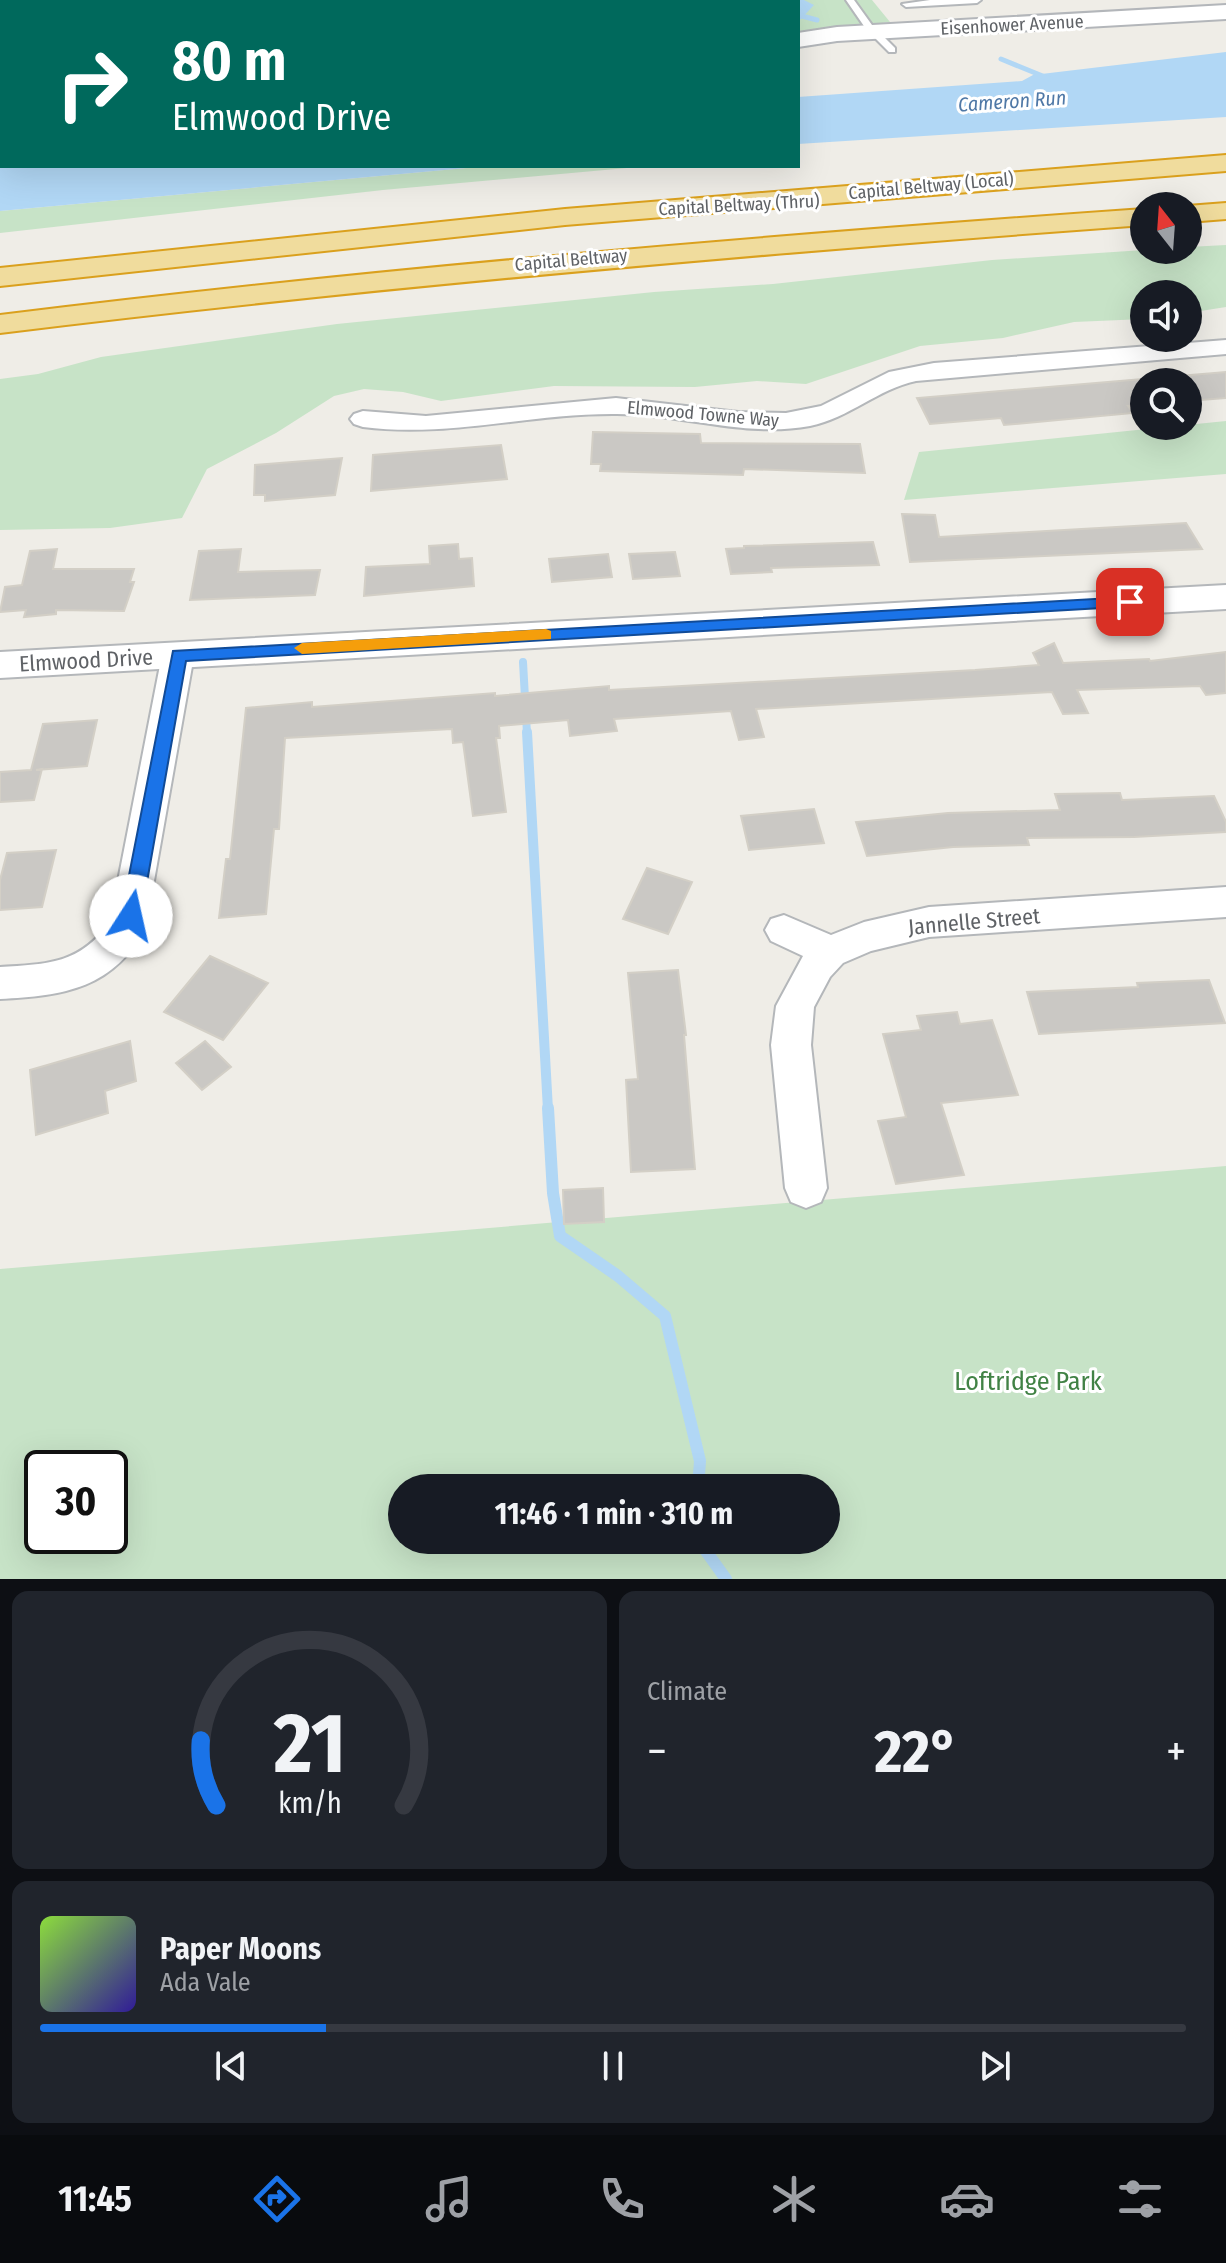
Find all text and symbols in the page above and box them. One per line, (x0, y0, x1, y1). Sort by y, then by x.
street label: Eisenhower Avenue (940, 10, 1084, 40)
text: 80 m (172, 28, 287, 95)
icon: right (40, 32, 144, 136)
water label: Cameron Run (957, 85, 1067, 117)
text: Elmwood Drive (172, 96, 391, 140)
street label: Capital Beltway (Local) (848, 168, 1014, 204)
street label: Capital Beltway (Thru) (658, 190, 820, 220)
north arrow (1130, 192, 1202, 264)
map controls (1130, 192, 1202, 440)
street label: Capital Beltway (514, 244, 628, 276)
button: sound (1130, 280, 1202, 352)
button: search (1130, 368, 1202, 440)
street label: Elmwood Towne Way (626, 396, 780, 432)
pin (1096, 568, 1164, 636)
icon: arrive (1108, 580, 1152, 624)
street label: Elmwood Drive (18, 644, 154, 677)
position arrow (89, 874, 173, 958)
street label: Jannelle Street (907, 902, 1042, 941)
park label: Loftridge Park (954, 1366, 1103, 1397)
speed limit sign: 30 (24, 1450, 128, 1554)
text: 11:46 · 1 min · 310 m (495, 1496, 733, 1532)
text: Climate (647, 1676, 727, 1707)
text: 21 (272, 1694, 346, 1794)
text: 22° (875, 1716, 958, 1788)
text: − (647, 1725, 667, 1778)
text: + (1166, 1725, 1186, 1778)
text: km/h (278, 1786, 341, 1821)
text: Paper Moons (160, 1931, 321, 1967)
text: Ada Vale (160, 1967, 251, 1998)
icon: previous (209, 2044, 253, 2088)
icon: pause (591, 2044, 635, 2088)
icon: next (973, 2044, 1017, 2088)
icon: directions (249, 2171, 305, 2227)
icon: music (421, 2171, 477, 2227)
icon: phone (594, 2171, 650, 2227)
icon: climate (766, 2171, 822, 2227)
icon: car (939, 2171, 995, 2227)
icon: filters (1112, 2171, 1168, 2227)
text: 11:45 (58, 2177, 132, 2221)

